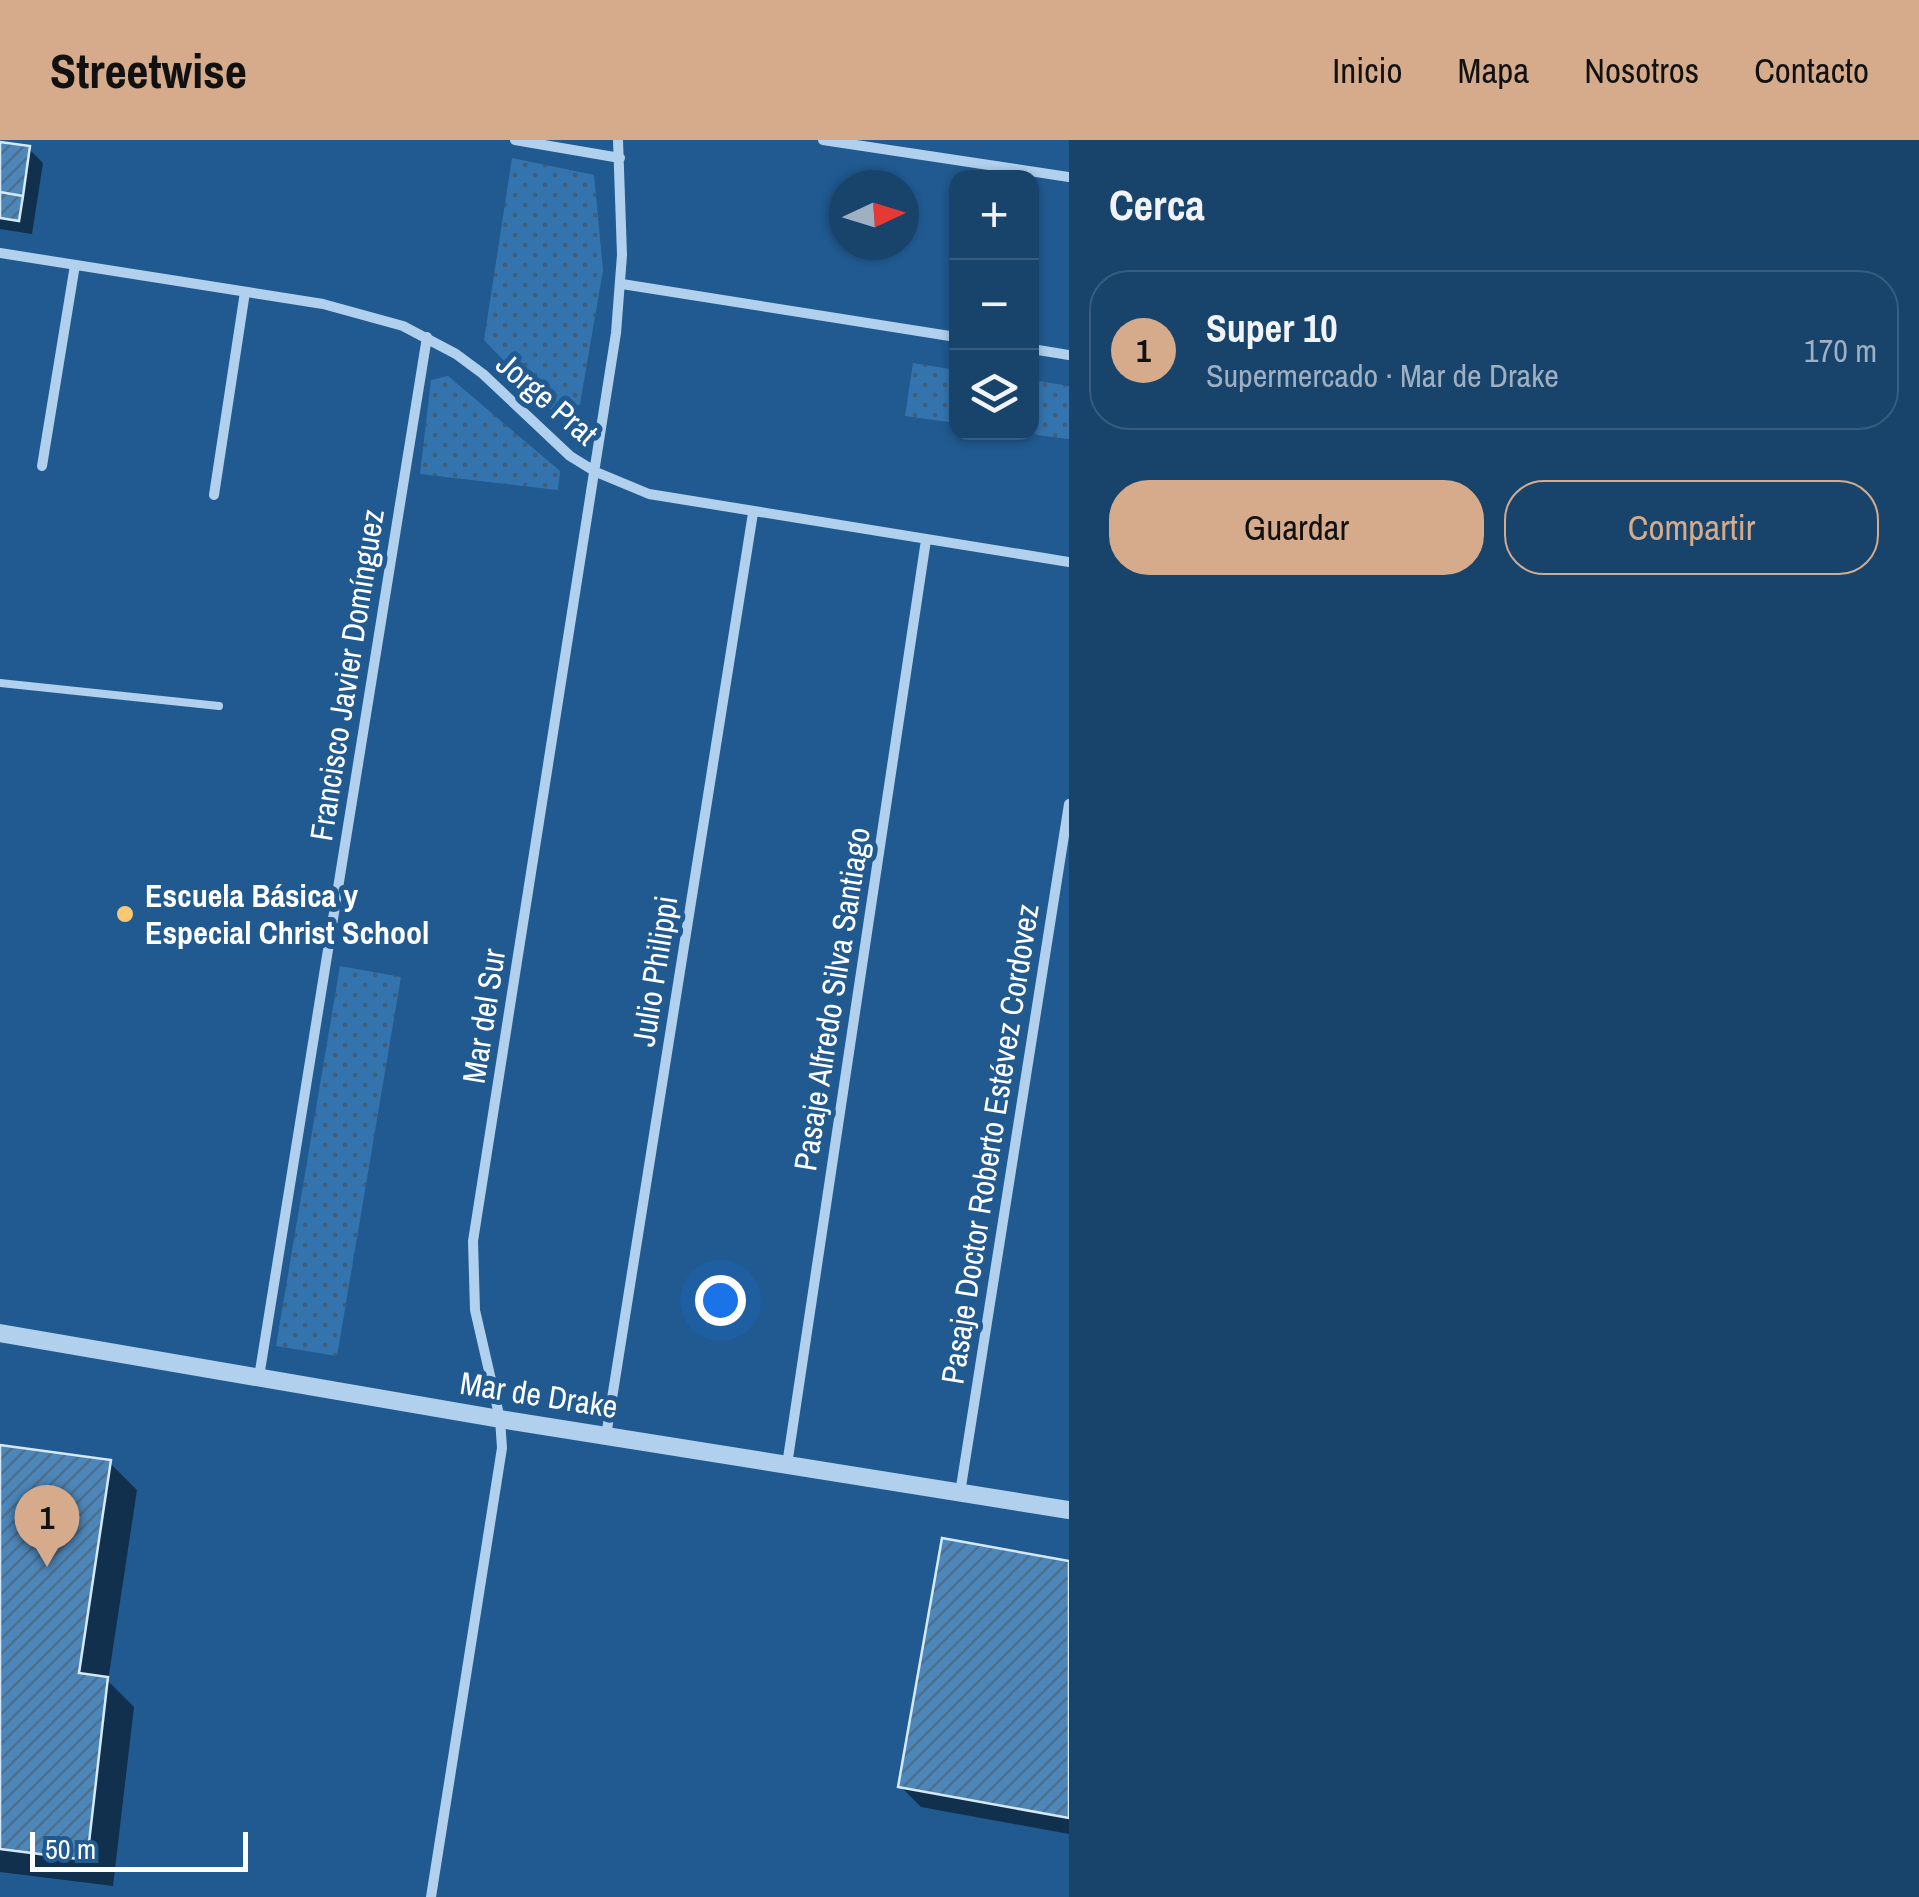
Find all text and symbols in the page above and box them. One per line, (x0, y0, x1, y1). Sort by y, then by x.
text: Streetwise (50, 38, 247, 103)
text: Inicio (1332, 47, 1402, 94)
text: Mapa (1457, 47, 1529, 94)
text: Nosotros (1584, 47, 1699, 94)
text: Contacto (1754, 47, 1869, 94)
north arrow (829, 170, 919, 260)
map controls (949, 170, 1039, 440)
button: + (949, 170, 1039, 260)
text: Cerca (1109, 177, 1205, 233)
button: − (949, 260, 1039, 350)
text: Super 10 (1206, 303, 1338, 354)
text: 1 (1136, 329, 1151, 372)
text: 170 m (1804, 329, 1877, 372)
street label: Jorge Prat (488, 343, 607, 455)
button: layers (949, 350, 1039, 440)
text: Supermercado · Mar de Drake (1206, 354, 1559, 397)
button: Guardar (1109, 480, 1484, 575)
button: Compartir (1504, 480, 1879, 575)
street label: Francisco Javier Domínguez (299, 506, 394, 844)
street label: Pasaje Alfredo Silva Santiago (783, 824, 880, 1174)
place label: Escuela Básica y Especial Christ School (145, 874, 429, 954)
street label: Julio Philippi (621, 893, 688, 1049)
street label: Pasaje Doctor Roberto Estévez Cordovez (930, 901, 1049, 1387)
marker: Escuela Básica y Especial Christ School (114, 903, 136, 925)
street label: Mar del Sur (452, 945, 515, 1086)
your location (695, 1275, 746, 1326)
street label: Mar de Drake (457, 1361, 621, 1428)
pin: 1 (15, 1484, 80, 1567)
scale bar (30, 1827, 248, 1872)
text: 50 m (45, 1830, 96, 1868)

